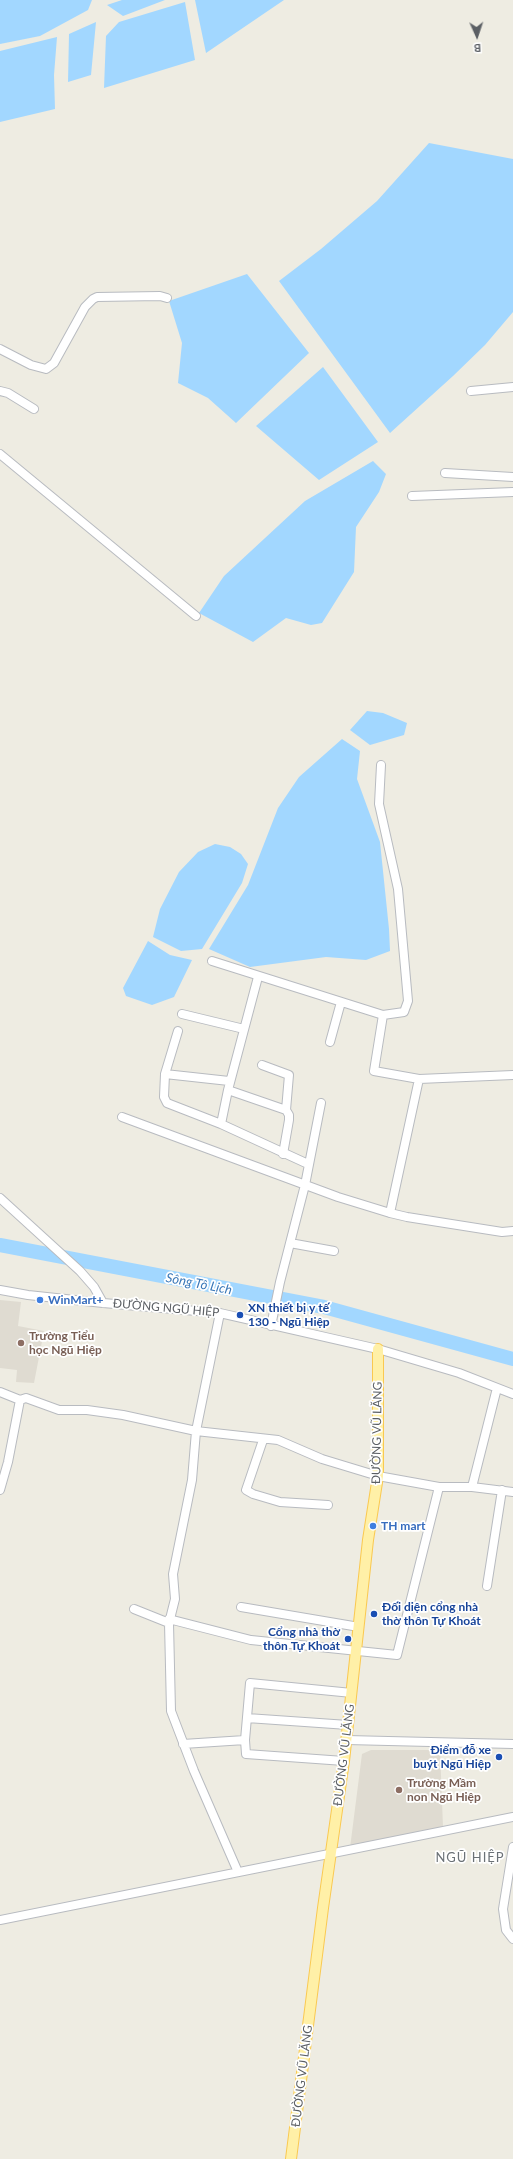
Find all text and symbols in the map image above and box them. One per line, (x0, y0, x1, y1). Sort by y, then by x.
north arrow (457, 16, 497, 56)
text: B (474, 42, 482, 55)
water label: Sông Tô Lịch (165, 1270, 233, 1298)
place label: WinMart+ (48, 1293, 103, 1307)
marker: WinMart+ (35, 1295, 45, 1305)
street label: ĐƯỜNG NGŨ HIỆP (112, 1296, 220, 1320)
place label: XN thiết bị y tế 130 - Ngũ Hiệp (248, 1301, 330, 1329)
marker: XN thiết bị y tế 130 - Ngũ Hiệp (235, 1310, 245, 1320)
place label: Trường Tiểu học Ngũ Hiệp (29, 1329, 102, 1357)
marker: Trường Tiểu học Ngũ Hiệp (16, 1338, 26, 1348)
street label: ĐƯỜNG VŨ LĂNG (369, 1382, 385, 1484)
place label: TH mart (381, 1519, 425, 1533)
marker: TH mart (368, 1521, 378, 1531)
place label: Đối diện cổng nhà thờ thôn Tự Khoát (382, 1600, 481, 1628)
marker: Đối diện cổng nhà thờ thôn Tự Khoát (369, 1609, 379, 1619)
place label: Cổng nhà thờ thôn Tự Khoát (263, 1625, 340, 1653)
marker: Cổng nhà thờ thôn Tự Khoát (343, 1634, 353, 1644)
street label: ĐƯỜNG VŨ LĂNG (331, 1703, 357, 1807)
place label: Điểm đỗ xe buýt Ngũ Hiệp (413, 1743, 491, 1771)
marker: Điểm đỗ xe buýt Ngũ Hiệp (494, 1752, 504, 1762)
place label: Trường Mầm non Ngũ Hiệp (407, 1776, 481, 1804)
marker: Trường Mầm non Ngũ Hiệp (394, 1785, 404, 1795)
district label: NGŨ HIỆP (435, 1850, 505, 1866)
street label: ĐƯỜNG VŨ LĂNG (289, 2024, 315, 2128)

